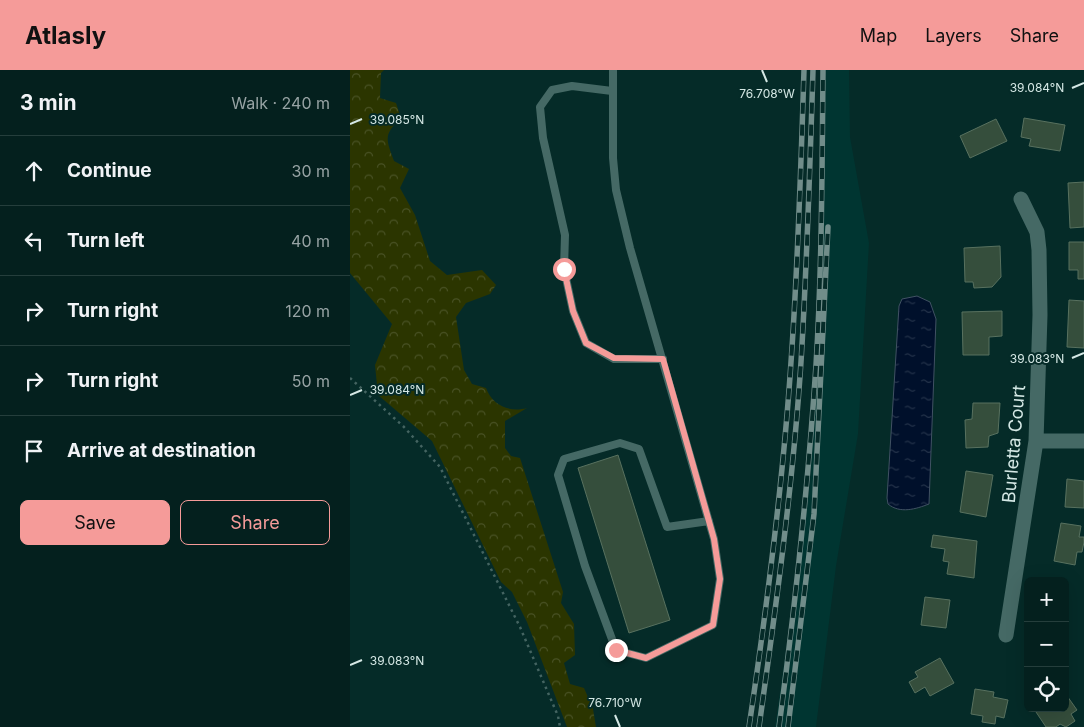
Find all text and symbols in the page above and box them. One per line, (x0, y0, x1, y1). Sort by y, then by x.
text: Atlasly (25, 21, 106, 50)
text: Map (860, 25, 897, 46)
text: Layers (925, 25, 982, 46)
text: Share (1010, 25, 1059, 46)
text: 39.084°N (1010, 80, 1064, 95)
text: 76.708°W (739, 86, 795, 101)
text: 3 min (20, 90, 76, 115)
text: Walk · 240 m (231, 93, 330, 113)
text: 39.085°N (370, 112, 424, 127)
icon: ahead (20, 157, 48, 185)
text: Continue (67, 159, 152, 182)
text: 30 m (292, 161, 330, 181)
icon: left (20, 227, 48, 255)
text: Turn left (67, 229, 145, 252)
text: 40 m (291, 231, 330, 251)
route start (553, 258, 576, 281)
icon: right (20, 297, 48, 325)
text: Turn right (67, 299, 158, 322)
text: 120 m (285, 301, 330, 321)
text: 39.083°N (1010, 351, 1064, 366)
icon: right (20, 367, 48, 395)
text: Turn right (67, 369, 158, 392)
text: 50 m (292, 371, 330, 391)
text: 39.084°N (370, 382, 424, 397)
street label: Burletta Court (998, 384, 1029, 504)
icon: arrive (20, 437, 48, 465)
text: Arrive at destination (67, 439, 256, 462)
button: Save (20, 500, 170, 545)
button: Share (180, 500, 330, 545)
map controls (1024, 577, 1069, 712)
button: + (1024, 577, 1069, 622)
button: − (1024, 622, 1069, 667)
route end (605, 639, 628, 662)
text: 39.083°N (370, 653, 424, 668)
button: locate (1024, 667, 1069, 712)
text: 76.710°W (588, 695, 642, 710)

